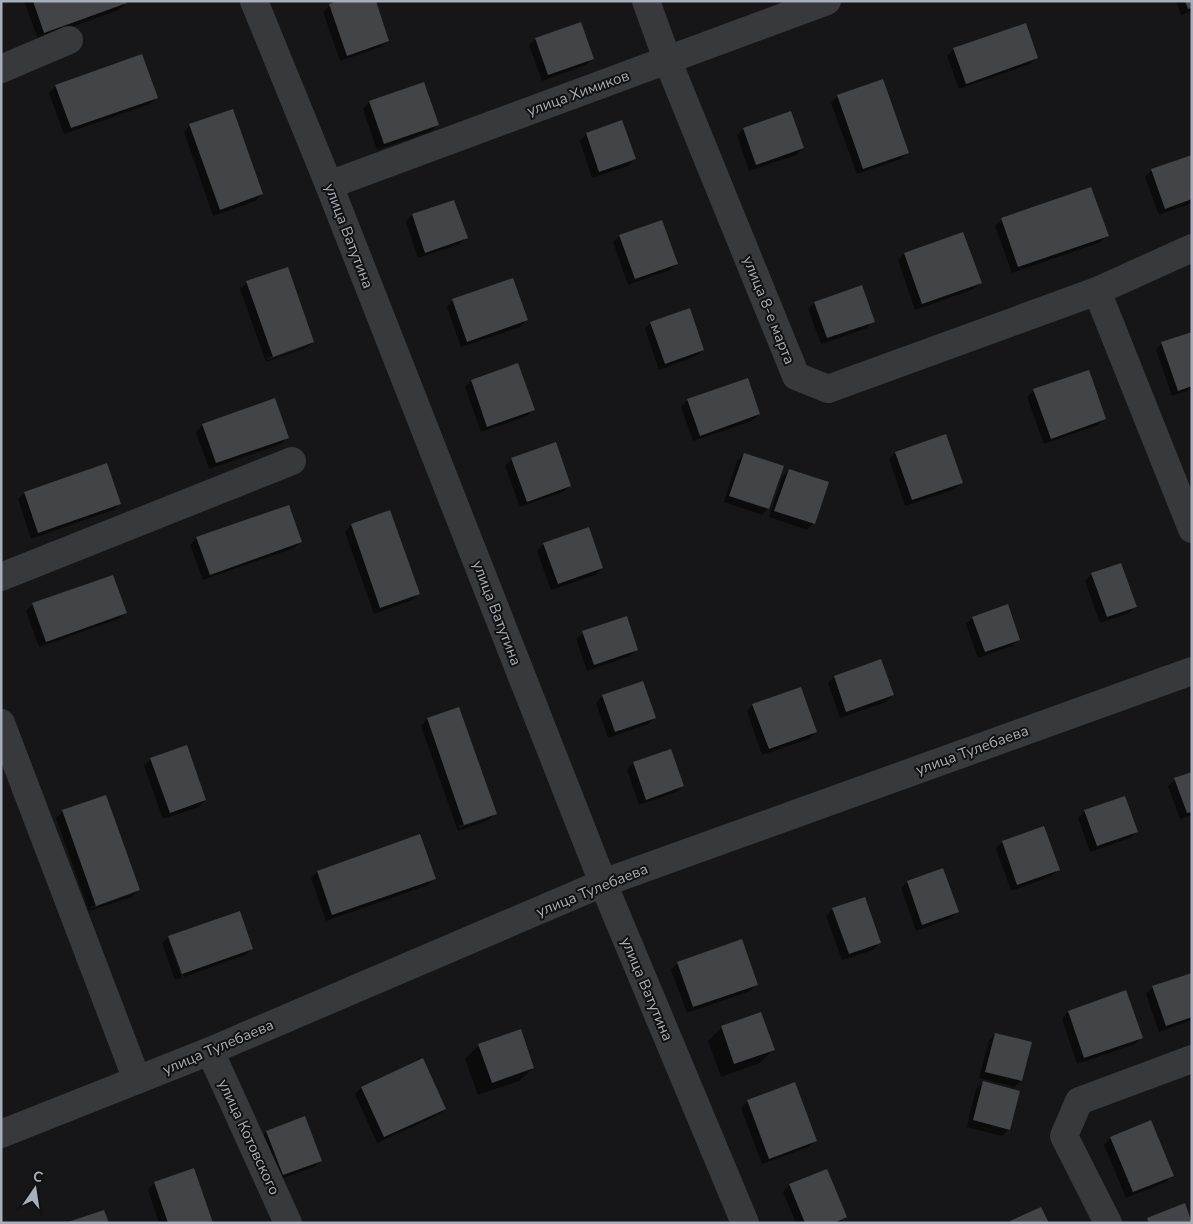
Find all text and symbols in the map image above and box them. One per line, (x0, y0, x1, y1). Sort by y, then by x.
street label: улица Химиков (524, 65, 632, 121)
street label: улица Ватутина (320, 181, 378, 291)
street label: улица 8-е марта (738, 253, 800, 367)
street label: улица Ватутина (468, 558, 526, 668)
street label: улица Тулебаева (913, 720, 1031, 780)
street label: улица Тулебаева (533, 858, 651, 922)
street label: улица Ватутина (616, 934, 678, 1044)
street label: улица Тулебаева (159, 1015, 277, 1079)
street label: улица Котовского (213, 1076, 285, 1198)
north arrow (10, 1164, 60, 1214)
text: С (31, 1166, 45, 1187)

